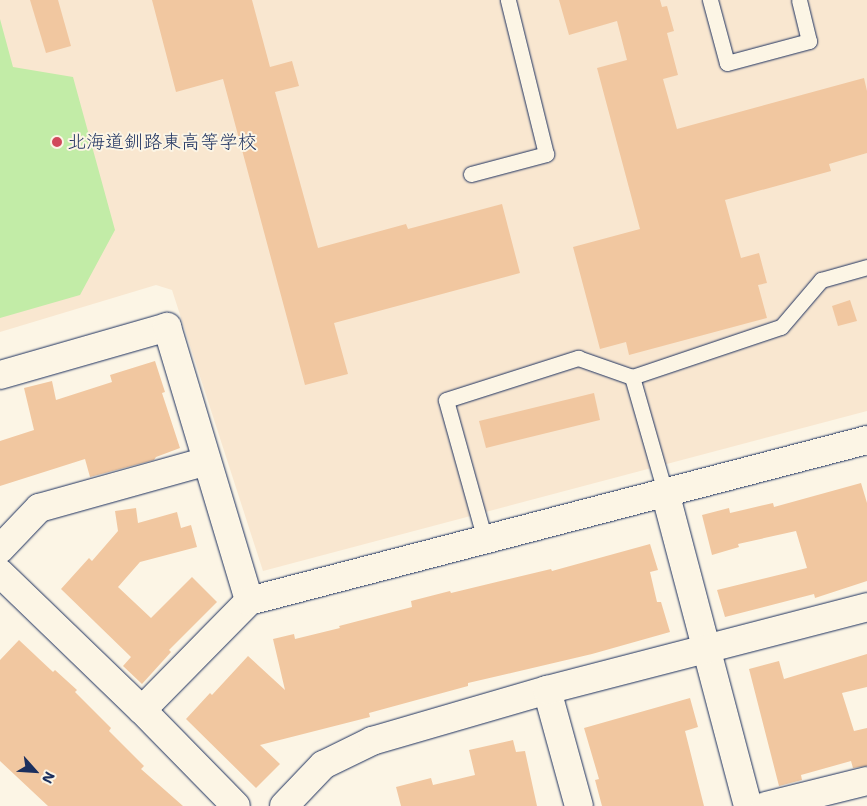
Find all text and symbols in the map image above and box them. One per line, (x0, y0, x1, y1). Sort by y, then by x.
place label: 北海道釧路東高等学校 (67, 131, 257, 153)
marker: 北海道釧路東高等学校 (51, 136, 63, 148)
north arrow (10, 746, 60, 796)
text: N (38, 769, 59, 787)

